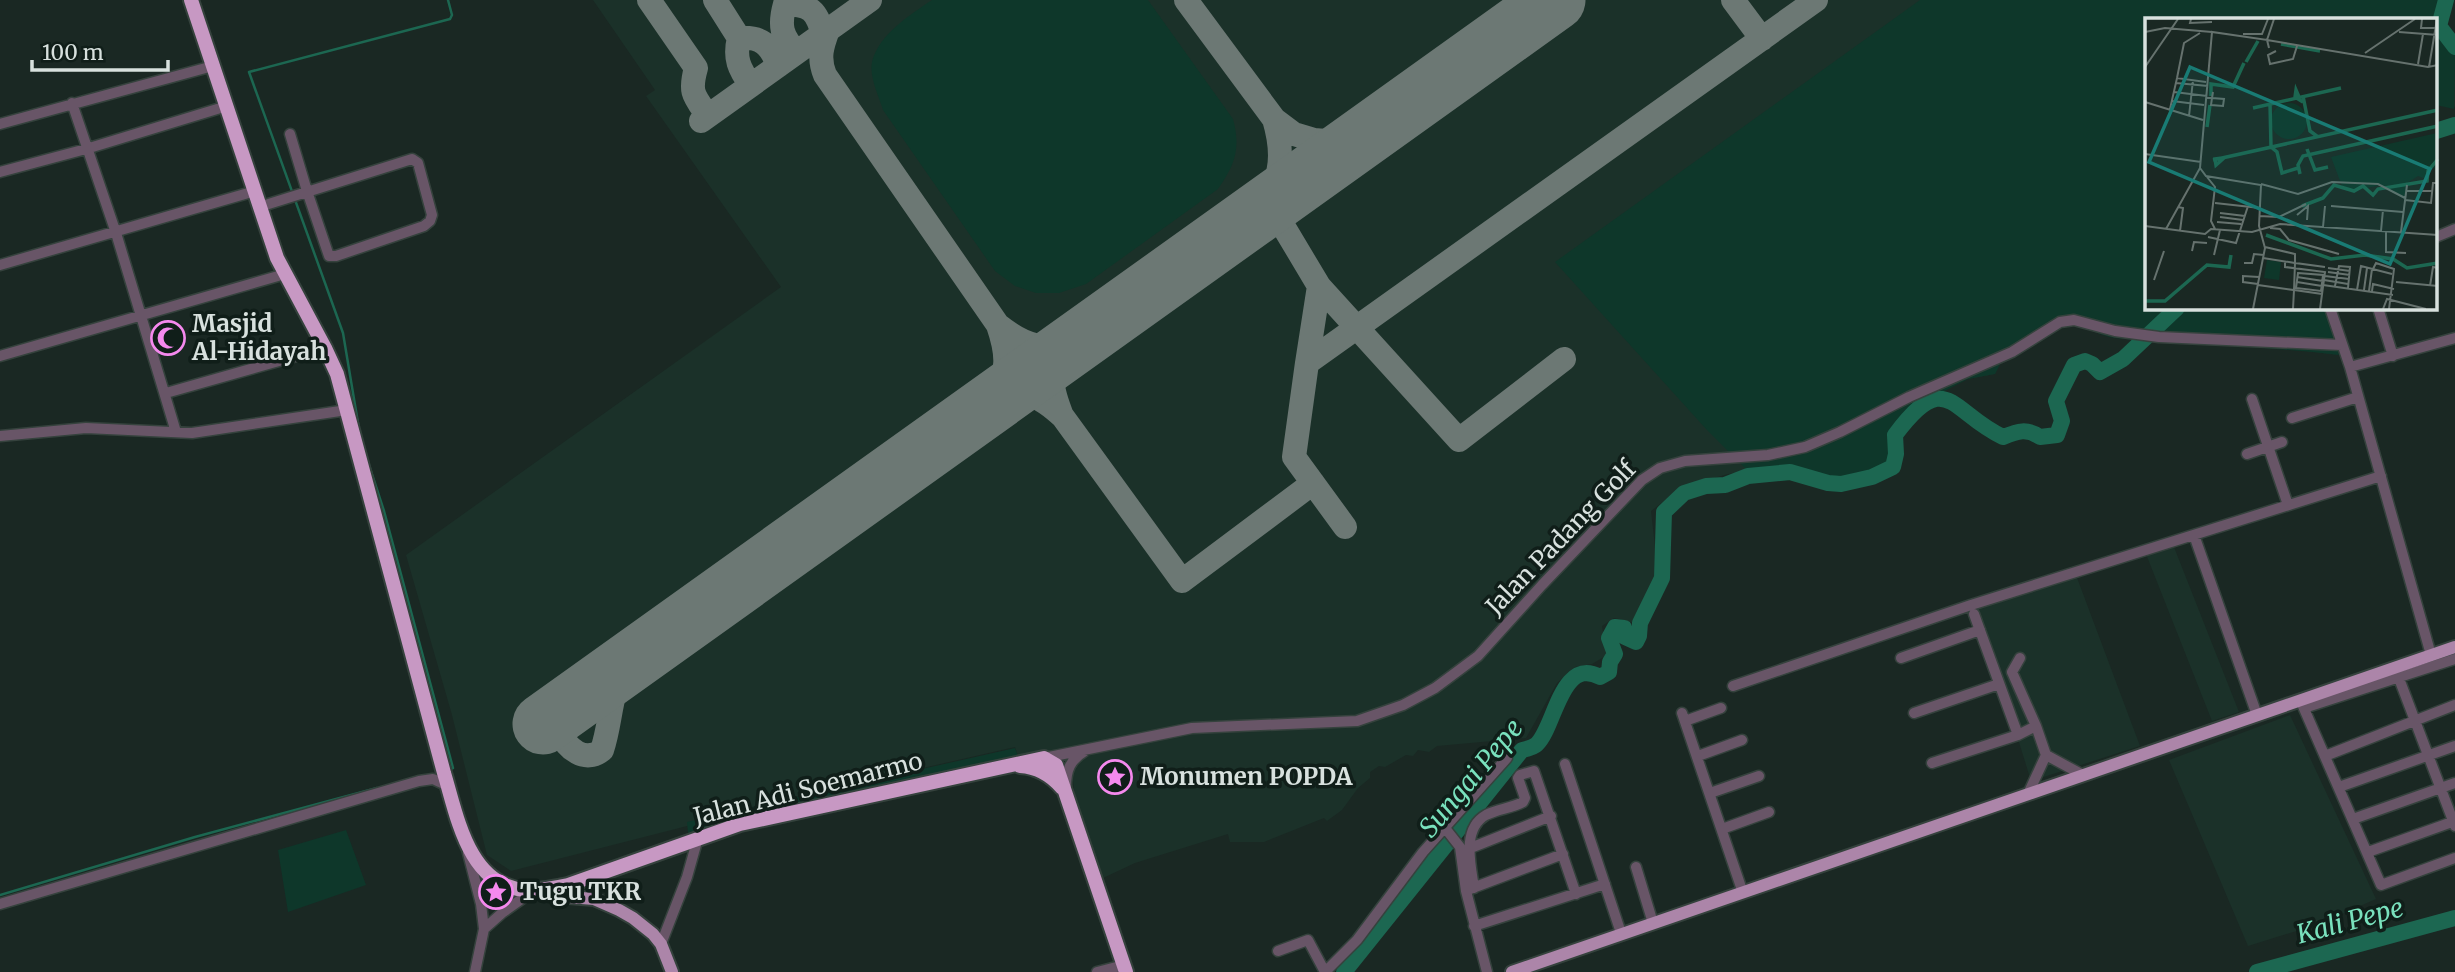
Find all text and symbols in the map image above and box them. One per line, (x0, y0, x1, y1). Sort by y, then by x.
inset map (2145, 18, 2438, 310)
scale bar (32, 28, 168, 72)
text: 100 m (42, 39, 104, 66)
place label: Masjid Al-Hidayah (191, 308, 326, 367)
mosque icon: Masjid Al-Hidayah (149, 319, 187, 357)
street label: Jalan Padang Golf (1478, 453, 1643, 622)
water label: Sungai Pepe (1412, 712, 1530, 843)
street label: Jalan Adi Soemarmo (689, 745, 926, 832)
place icon: Monumen POPDA (1096, 758, 1134, 796)
place label: Monumen POPDA (1140, 761, 1353, 792)
place icon: Tugu TKR (477, 873, 515, 911)
place label: Tugu TKR (520, 876, 642, 907)
water label: Kali Pepe (2292, 890, 2407, 951)

